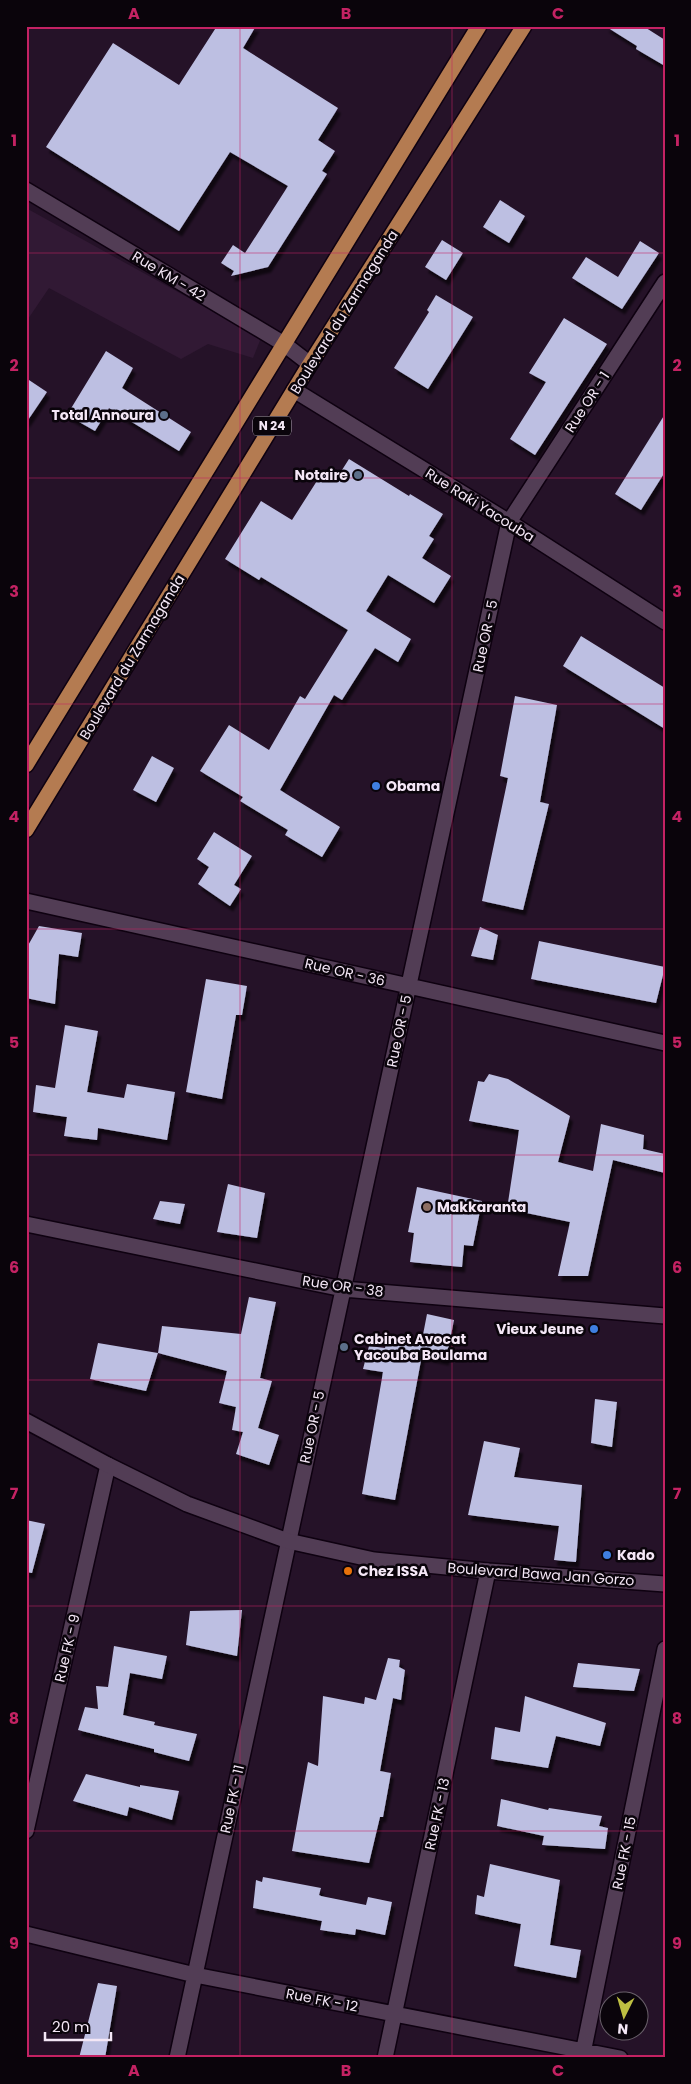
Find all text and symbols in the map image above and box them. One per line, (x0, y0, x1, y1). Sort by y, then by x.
text: A (128, 2, 140, 25)
text: B (341, 2, 351, 25)
text: C (552, 2, 564, 25)
text: 1 (11, 129, 17, 152)
text: 1 (674, 129, 680, 152)
street label: Boulevard du Zarmaganda (285, 226, 403, 398)
street label: Rue KM - 42 (129, 246, 209, 306)
text: 2 (9, 354, 19, 377)
text: 2 (672, 354, 682, 377)
street label: Rue OR - 1 (560, 368, 614, 436)
place label: Total Annoura (51, 405, 154, 425)
marker: Total Annoura (158, 409, 170, 421)
road number: N 24 (253, 416, 291, 436)
street label: Rue Raki Yacouba (422, 463, 538, 547)
place label: Notaire (295, 465, 348, 485)
marker: Notaire (352, 469, 364, 481)
street label: Boulevard du Zarmaganda (75, 571, 189, 743)
text: 3 (9, 580, 19, 603)
text: 3 (672, 580, 682, 603)
street label: Rue OR - 5 (468, 598, 502, 674)
place label: Obama (386, 776, 440, 796)
marker: Obama (370, 780, 382, 792)
text: 4 (9, 805, 20, 828)
text: 4 (672, 805, 683, 828)
street label: Rue OR - 36 (303, 953, 387, 991)
street label: Rue OR - 5 (382, 993, 416, 1069)
text: 5 (9, 1031, 19, 1054)
text: 5 (672, 1031, 682, 1054)
place label: Makkaranta (437, 1197, 526, 1217)
marker: Makkaranta (421, 1201, 433, 1213)
text: 6 (9, 1256, 19, 1279)
text: 6 (672, 1256, 682, 1279)
street label: Rue OR - 38 (301, 1270, 385, 1302)
place label: Vieux Jeune (496, 1319, 584, 1339)
marker: Vieux Jeune (588, 1323, 600, 1335)
place label: Cabinet Avocat Yacouba Boulama (354, 1329, 487, 1365)
marker: Cabinet Avocat Yacouba Boulama (338, 1341, 350, 1353)
street label: Rue OR - 5 (295, 1389, 329, 1465)
text: 7 (10, 1482, 19, 1505)
text: 7 (673, 1482, 682, 1505)
place label: Kado (617, 1545, 655, 1565)
marker: Kado (601, 1549, 613, 1561)
street label: Boulevard Bawa Jan Gorzo (447, 1557, 635, 1591)
place label: Chez ISSA (358, 1561, 429, 1581)
marker: Chez ISSA (342, 1565, 354, 1577)
street label: Rue FK - 9 (49, 1612, 85, 1684)
text: 8 (9, 1707, 19, 1730)
text: 8 (672, 1707, 682, 1730)
street label: Rue FK - 11 (215, 1763, 249, 1835)
street label: Rue FK - 13 (420, 1776, 454, 1852)
street label: Rue FK - 15 (607, 1815, 641, 1891)
text: 9 (9, 1932, 19, 1955)
text: 9 (672, 1932, 682, 1955)
street label: Rue FK - 12 (284, 1983, 360, 2017)
north arrow (598, 1992, 648, 2042)
scale bar (45, 2009, 111, 2041)
text: 20 m (52, 2016, 90, 2037)
text: N (617, 2019, 629, 2039)
text: A (128, 2059, 140, 2082)
text: B (341, 2059, 351, 2082)
text: C (552, 2059, 564, 2082)

